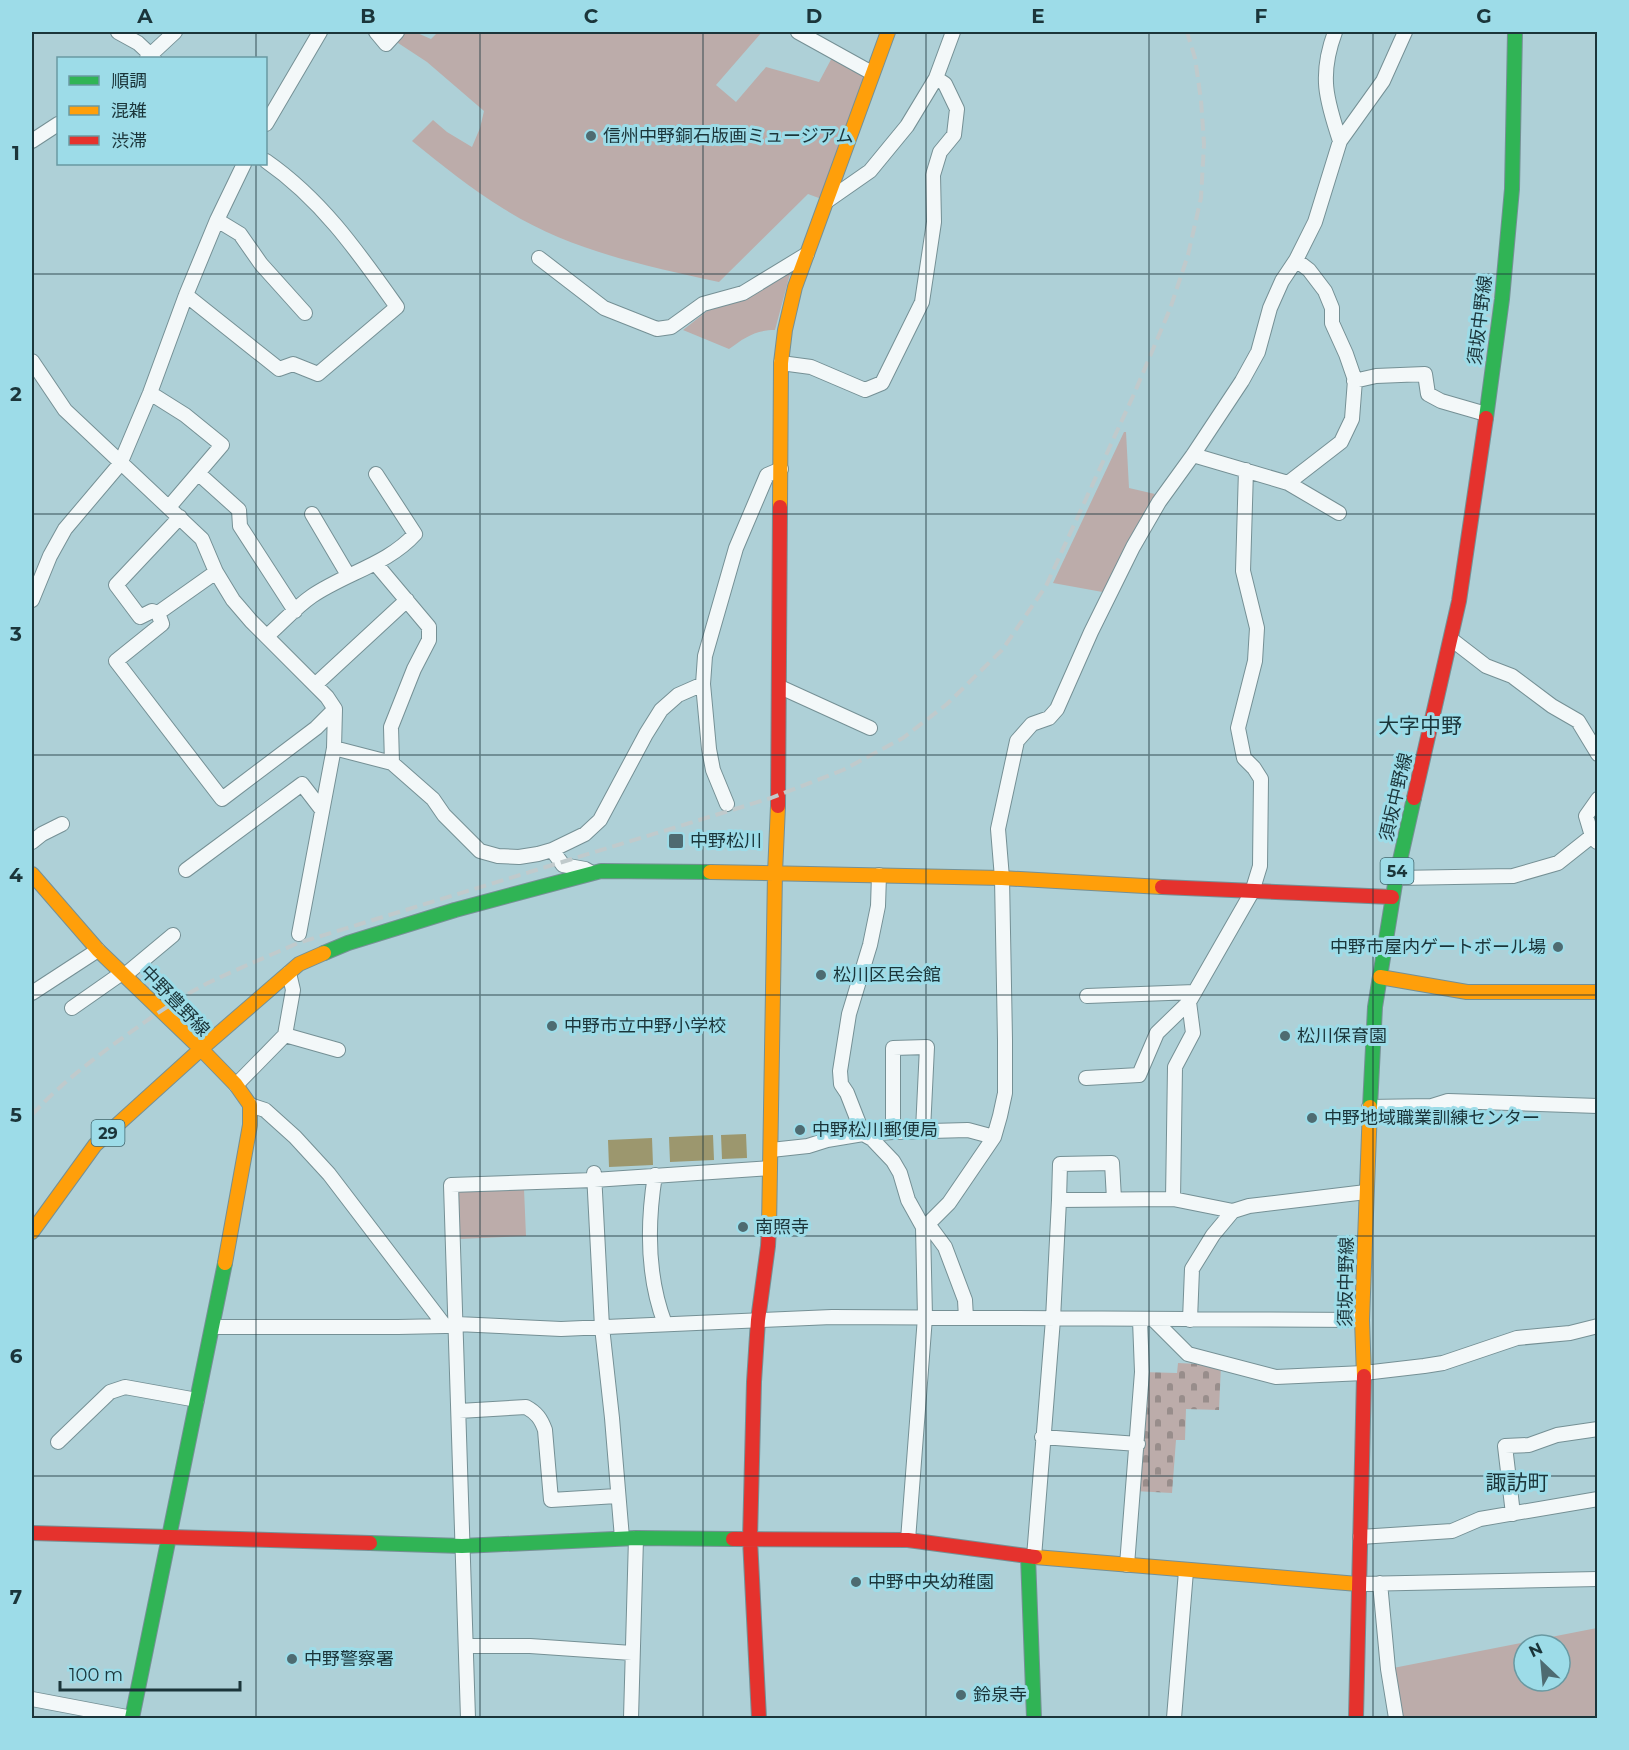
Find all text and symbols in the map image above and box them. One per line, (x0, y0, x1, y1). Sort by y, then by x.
text: A (136, 4, 153, 28)
text: B (360, 4, 376, 28)
text: C (584, 4, 599, 28)
text: D (806, 4, 822, 28)
text: E (1031, 4, 1045, 28)
text: F (1255, 4, 1268, 28)
text: G (1476, 4, 1492, 28)
legend (57, 57, 267, 165)
text: 順調 (111, 70, 147, 92)
text: 混雑 (111, 100, 147, 122)
place label: 信州中野銅石版画ミュージアム (603, 125, 853, 147)
marker: 信州中野銅石版画ミュージアム (584, 129, 598, 143)
text: 渋滞 (111, 130, 147, 152)
text: 1 (12, 141, 20, 165)
street label: 須坂中野線 (1464, 274, 1496, 366)
text: 2 (10, 382, 22, 406)
text: 3 (9, 622, 22, 646)
district label: 大字中野 (1378, 713, 1462, 738)
street label: 須坂中野線 (1375, 751, 1417, 843)
place label: 中野松川 (690, 830, 762, 852)
marker: 中野松川 (667, 832, 685, 850)
road number: 54 (1380, 858, 1414, 884)
text: 4 (9, 863, 23, 887)
place label: 中野市屋内ゲートボール場 (1330, 936, 1546, 958)
marker: 中野市屋内ゲートボール場 (1551, 940, 1565, 954)
street label: 中野豊野線 (136, 961, 214, 1041)
place label: 松川区民会館 (833, 964, 941, 986)
marker: 松川区民会館 (814, 968, 828, 982)
place label: 中野市立中野小学校 (564, 1015, 726, 1037)
marker: 中野市立中野小学校 (545, 1019, 559, 1033)
place label: 松川保育園 (1297, 1025, 1387, 1047)
marker: 松川保育園 (1278, 1029, 1292, 1043)
text: 5 (10, 1103, 22, 1127)
place label: 中野地域職業訓練センター (1324, 1107, 1540, 1129)
marker: 中野地域職業訓練センター (1305, 1111, 1319, 1125)
place label: 中野松川郵便局 (812, 1119, 938, 1141)
road number: 29 (92, 1120, 124, 1146)
marker: 中野松川郵便局 (793, 1123, 807, 1137)
place label: 南照寺 (755, 1216, 809, 1238)
marker: 南照寺 (736, 1220, 750, 1234)
street label: 須坂中野線 (1334, 1237, 1358, 1327)
text: 6 (10, 1344, 23, 1368)
district label: 諏訪町 (1486, 1470, 1549, 1495)
place label: 中野中央幼稚園 (868, 1571, 994, 1593)
marker: 中野中央幼稚園 (849, 1575, 863, 1589)
text: 7 (10, 1585, 22, 1609)
north arrow (1512, 1633, 1572, 1693)
text: N (1526, 1639, 1546, 1661)
place label: 中野警察署 (304, 1648, 394, 1670)
marker: 中野警察署 (285, 1652, 299, 1666)
scale bar (60, 1654, 240, 1692)
text: 100 m (69, 1664, 123, 1686)
place label: 鈴泉寺 (973, 1684, 1027, 1706)
marker: 鈴泉寺 (954, 1688, 968, 1702)

